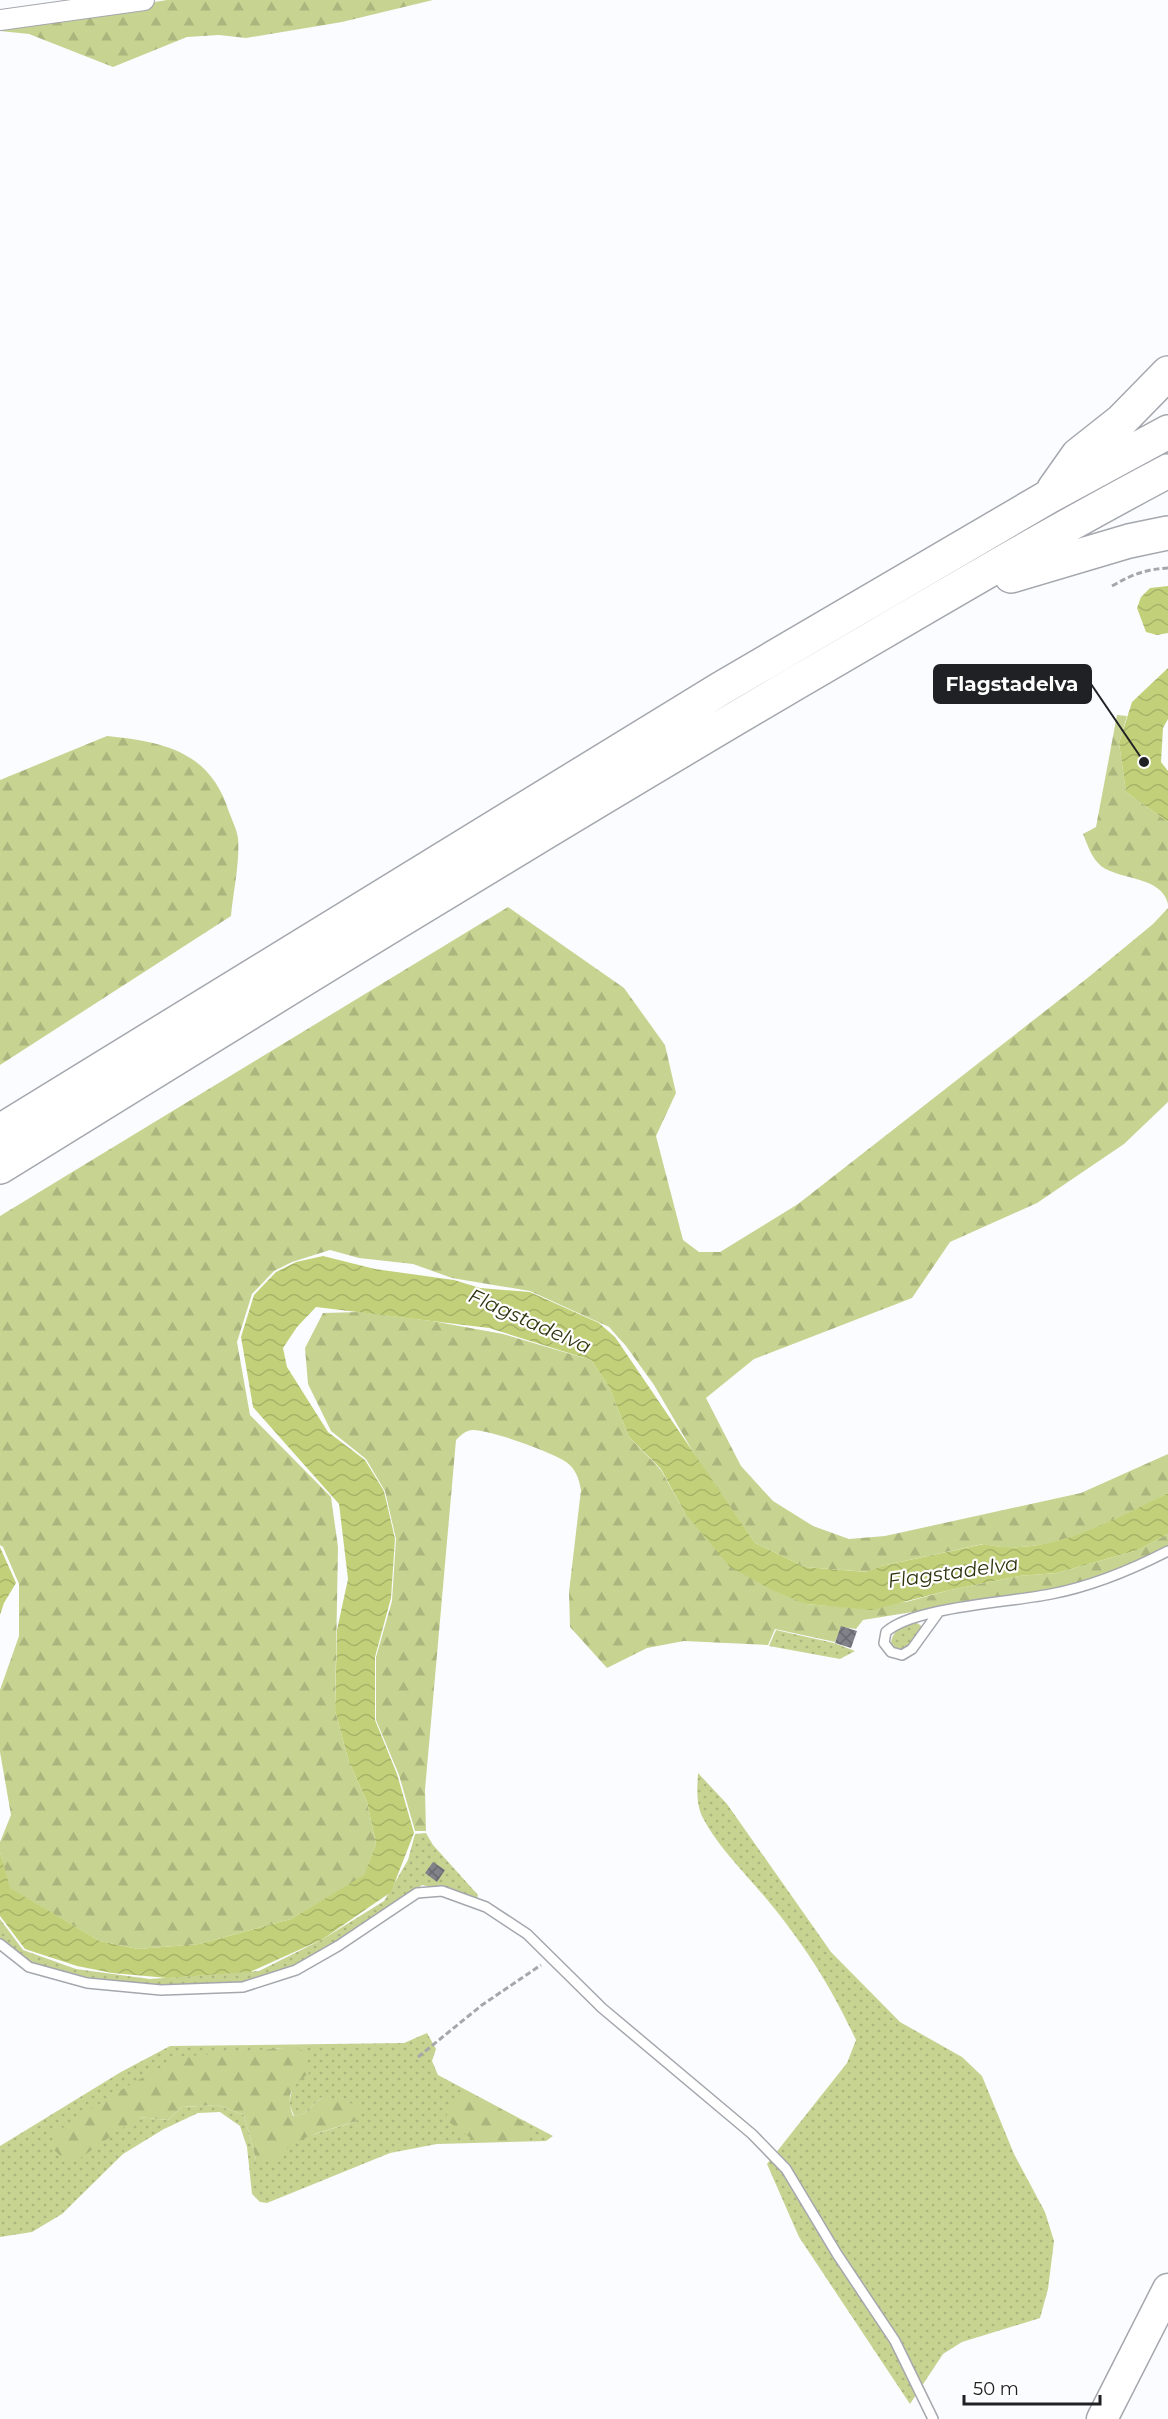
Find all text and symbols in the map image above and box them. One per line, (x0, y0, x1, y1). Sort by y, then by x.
callout: Flagstadelva (934, 665, 1091, 703)
text: Flagstadelva (946, 672, 1078, 696)
water label: Flagstadelva (465, 1283, 595, 1359)
water label: Flagstadelva (886, 1551, 1020, 1593)
scale bar (964, 2368, 1100, 2406)
text: 50 m (973, 2378, 1019, 2400)

